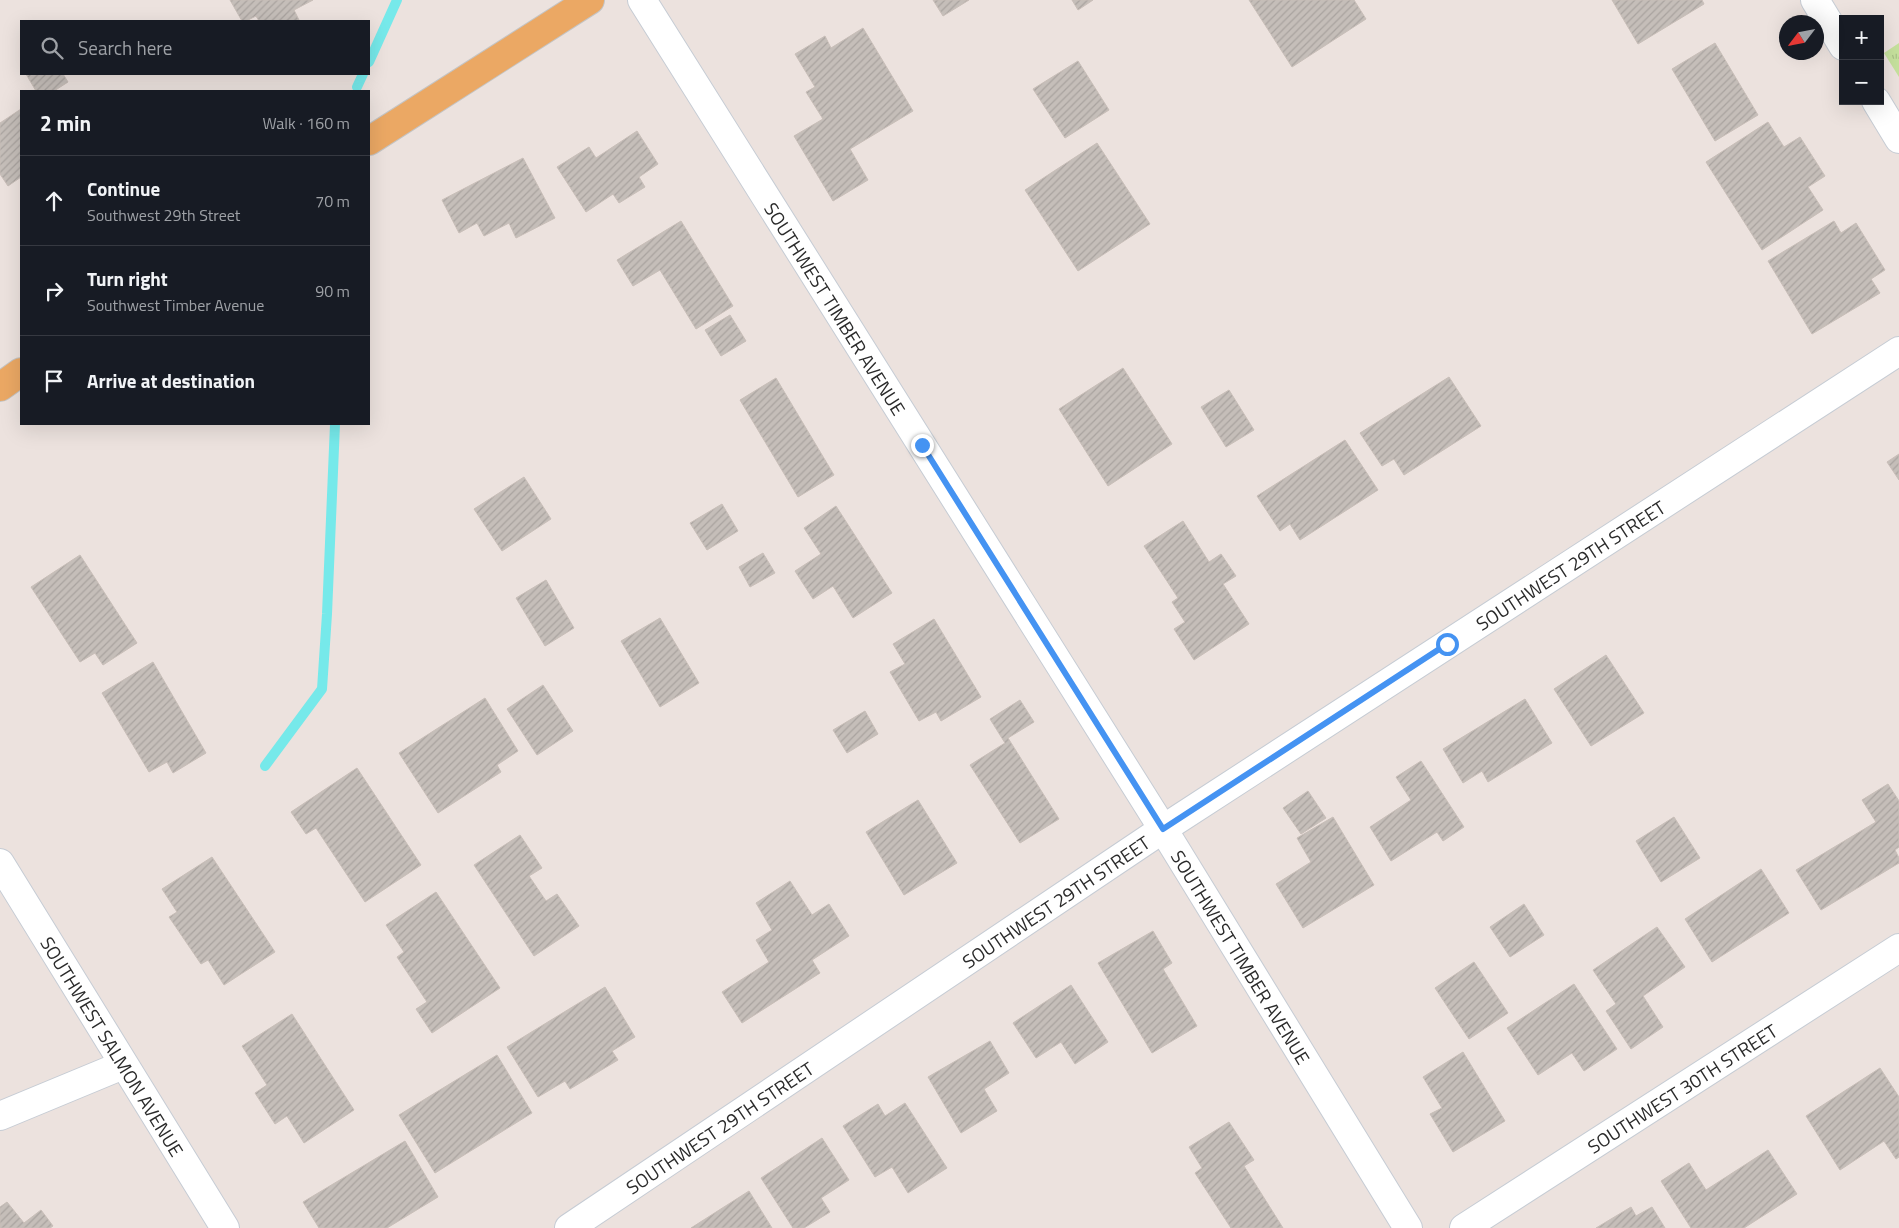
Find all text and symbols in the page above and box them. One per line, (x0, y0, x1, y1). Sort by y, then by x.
north arrow (1779, 15, 1824, 60)
map controls (1839, 15, 1884, 105)
button: + (1839, 15, 1884, 60)
search box (20, 20, 370, 75)
text: Search here (78, 33, 172, 62)
icon: search (38, 34, 66, 62)
button: − (1839, 60, 1884, 105)
text: 2 min (40, 107, 91, 139)
text: Walk · 160 m (262, 111, 350, 135)
text: Continue (87, 174, 160, 203)
icon: ahead (40, 187, 68, 215)
text: 70 m (315, 189, 350, 213)
street label: SOUTHWEST TIMBER AVENUE (758, 196, 914, 420)
text: Southwest 29th Street (87, 203, 240, 227)
text: Turn right (87, 264, 168, 293)
icon: right (40, 277, 68, 305)
text: 90 m (315, 279, 350, 303)
text: Southwest Timber Avenue (87, 293, 264, 317)
text: Arrive at destination (87, 366, 255, 395)
icon: arrive (40, 367, 68, 395)
route end (911, 434, 934, 457)
street label: SOUTHWEST 29TH STREET (1470, 492, 1671, 637)
route start (1436, 633, 1459, 656)
street label: SOUTHWEST 29TH STREET (956, 828, 1155, 975)
street label: SOUTHWEST TIMBER AVENUE (1165, 844, 1318, 1069)
street label: SOUTHWEST SALMON AVENUE (34, 930, 192, 1162)
street label: SOUTHWEST 30TH STREET (1581, 1016, 1783, 1160)
street label: SOUTHWEST 29TH STREET (619, 1053, 819, 1201)

